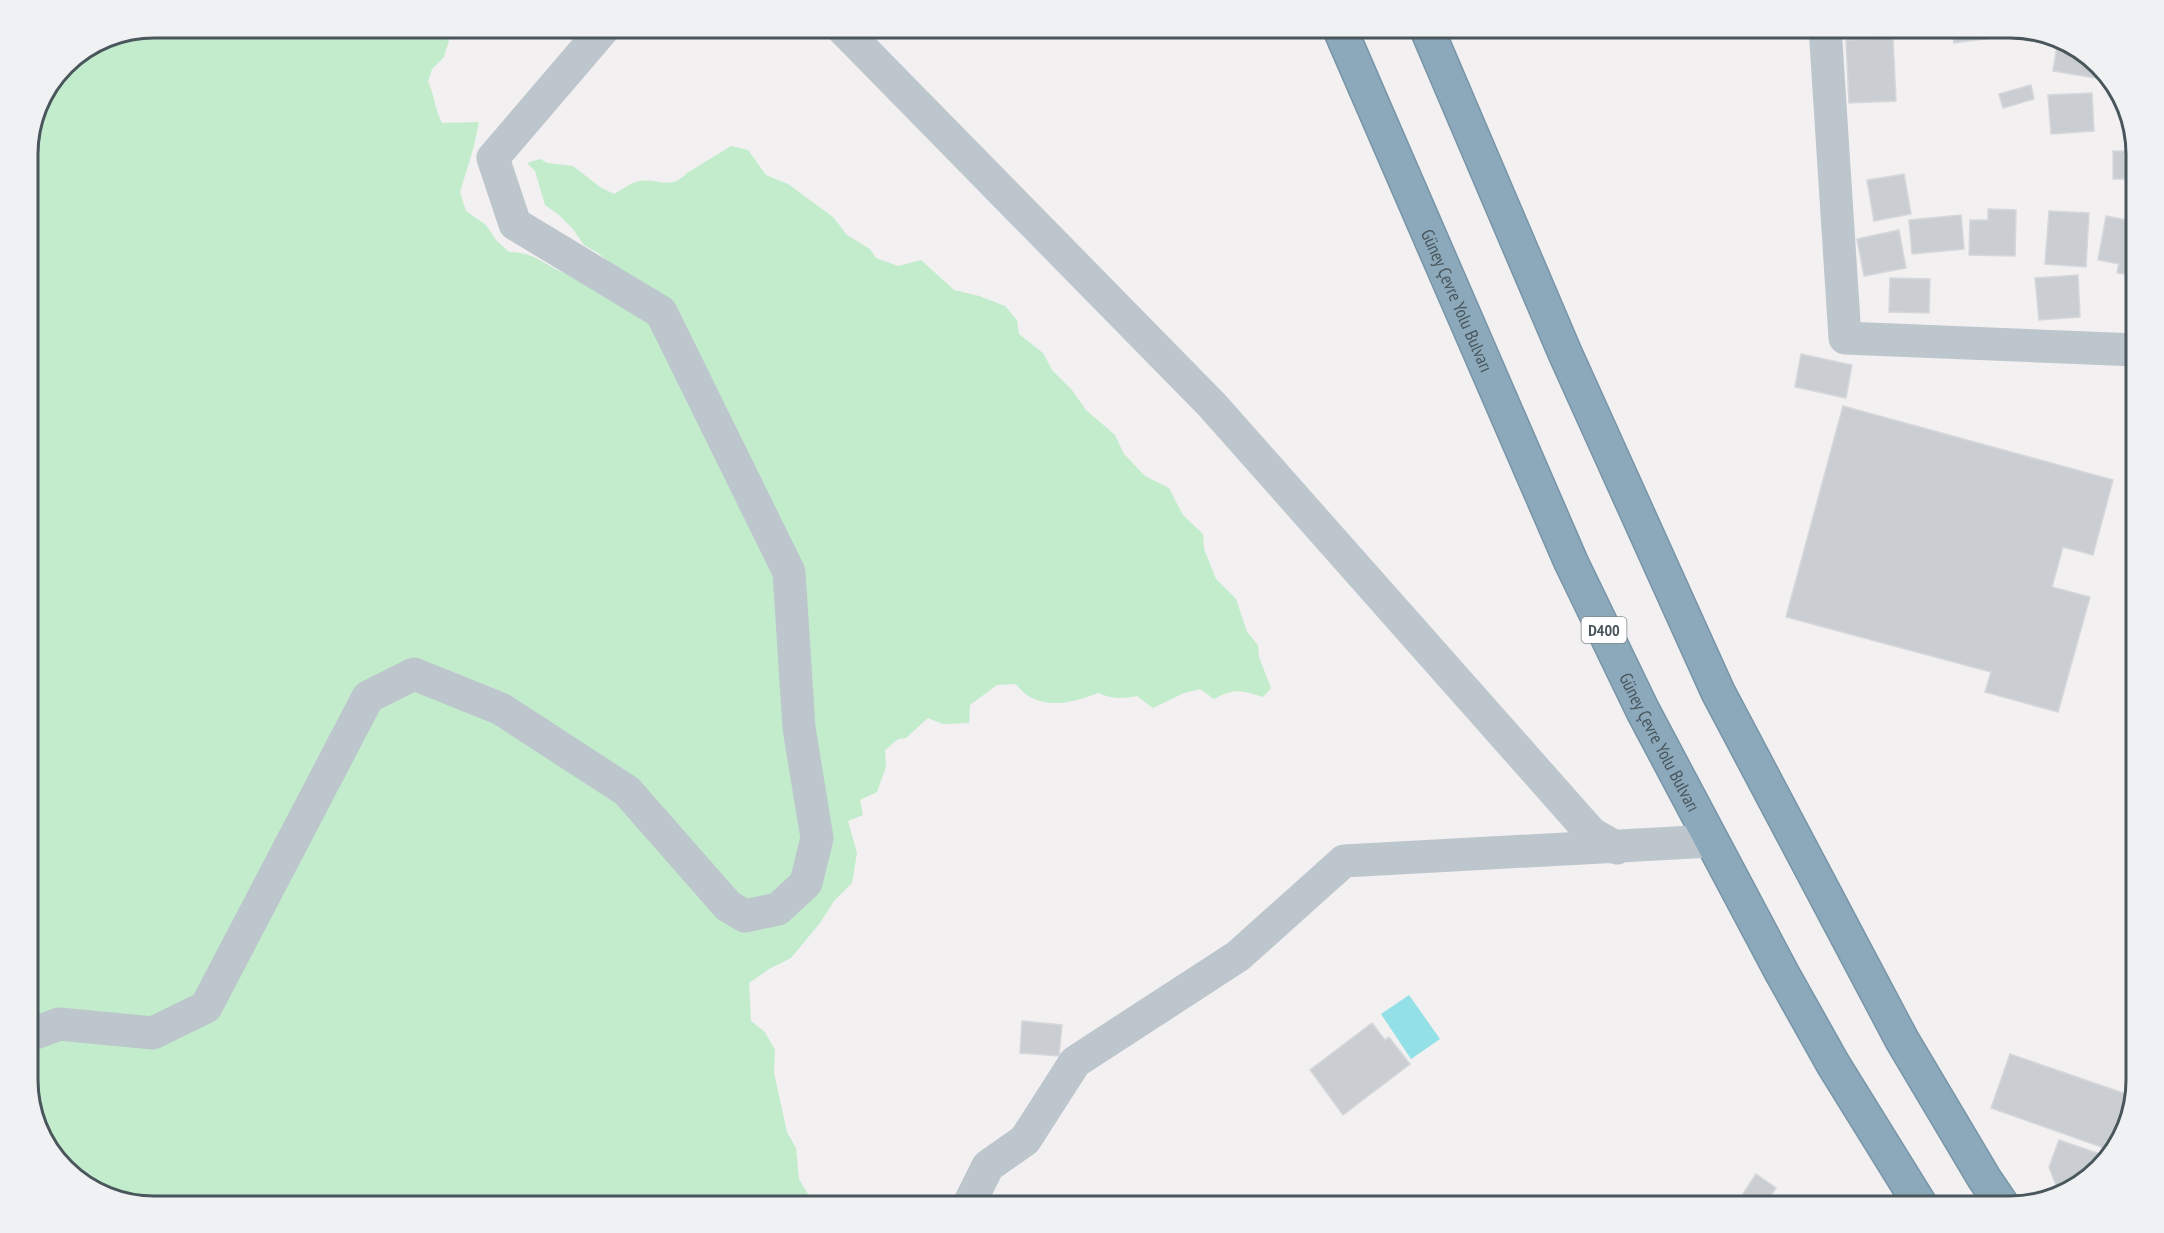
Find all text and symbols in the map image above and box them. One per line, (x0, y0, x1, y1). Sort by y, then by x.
street label: Güney Çevre Yolu Bulvarı (1416, 225, 1499, 375)
road number: D400 (1582, 617, 1626, 643)
street label: Güney Çevre Yolu Bulvarı (1615, 669, 1706, 815)

